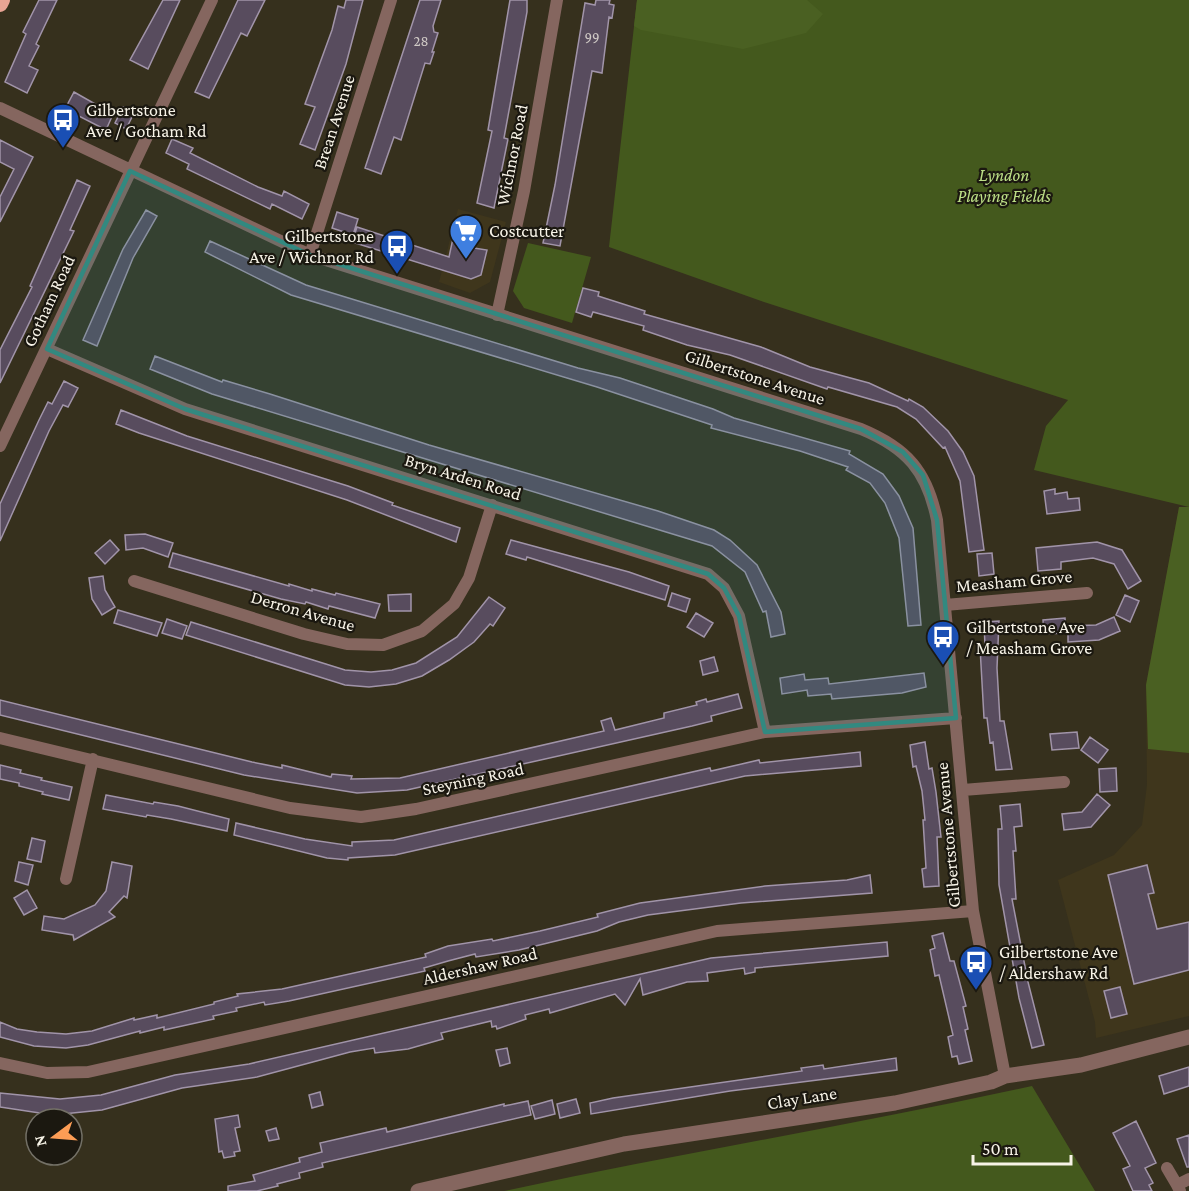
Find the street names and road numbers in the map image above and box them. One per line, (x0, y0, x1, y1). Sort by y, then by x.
street label: Brean Avenue (309, 72, 359, 172)
street label: Wichnor Road (492, 102, 532, 207)
street label: Gotham Road (19, 252, 79, 350)
street label: Gilbertstone Avenue (682, 345, 828, 409)
street label: Bryn Arden Road (402, 450, 524, 504)
street label: Measham Grove (955, 566, 1073, 596)
street label: Derron Avenue (249, 587, 357, 635)
street label: Steyning Road (421, 758, 526, 799)
street label: Gilbertstone Avenue (932, 761, 964, 909)
street label: Aldershaw Road (421, 943, 540, 989)
street label: Clay Lane (766, 1083, 838, 1113)

